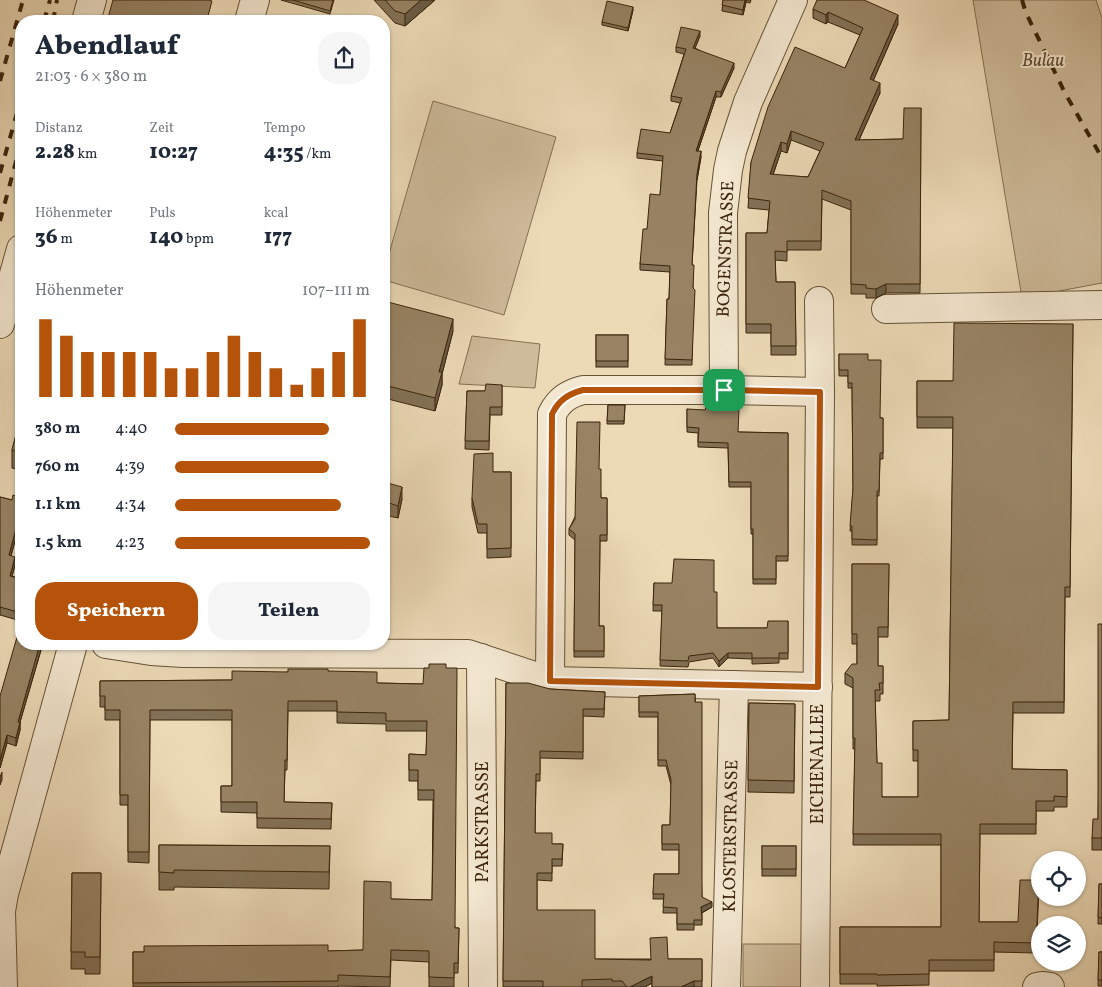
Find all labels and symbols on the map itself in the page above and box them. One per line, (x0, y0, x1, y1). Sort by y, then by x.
park label: Bulau (1022, 49, 1064, 74)
street label: BOGENSTRASSE (712, 180, 741, 318)
pin (703, 369, 745, 411)
street label: EICHENALLEE (806, 703, 831, 824)
street label: KLOSTERSTRASSE (718, 759, 745, 913)
street label: PARKSTRASSE (471, 761, 496, 883)

